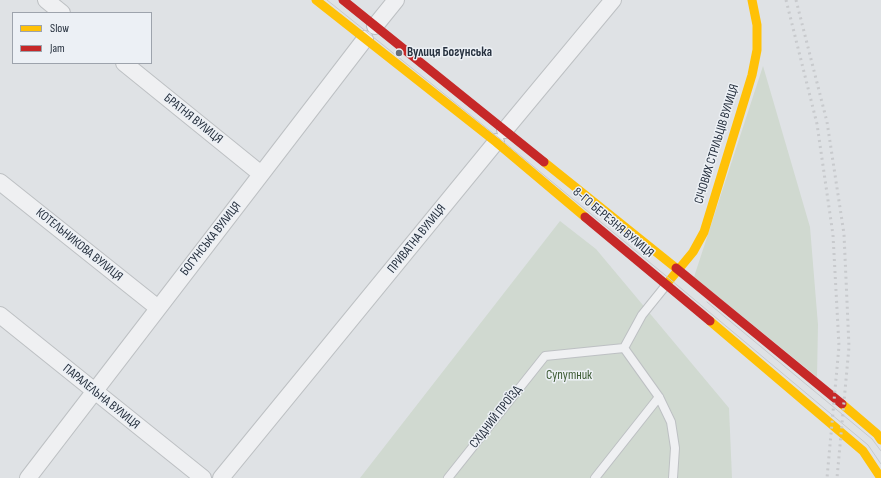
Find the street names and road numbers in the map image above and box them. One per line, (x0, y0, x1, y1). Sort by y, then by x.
street label: СІЧОВИХ СТРІЛЬЦІВ ВУЛИЦЯ (691, 82, 743, 206)
street label: БРАТНЯ ВУЛИЦЯ (160, 91, 226, 147)
street label: 8-ГО БЕРЕЗНЯ ВУЛИЦЯ (569, 185, 657, 261)
street label: БОГУНСЬКА ВУЛИЦЯ (177, 199, 245, 279)
street label: ПРИВАТНА ВУЛИЦЯ (384, 201, 450, 277)
street label: КОТЕЛЬНИКОВА ВУЛИЦЯ (32, 205, 126, 285)
street label: ПАРАЛЕЛЬНА ВУЛИЦЯ (59, 361, 143, 433)
street label: СХІДНИЙ ПРОЇЗД (467, 382, 525, 452)

